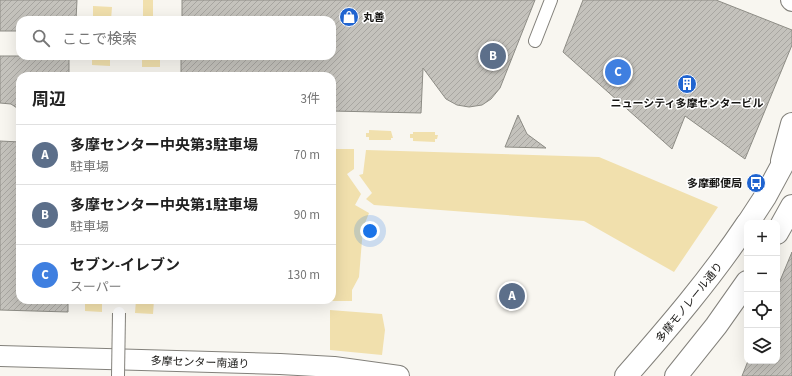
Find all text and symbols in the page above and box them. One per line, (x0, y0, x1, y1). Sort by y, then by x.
shop icon: 丸善 (338, 6, 360, 28)
place label: 丸善 (363, 10, 385, 25)
search box (16, 16, 336, 60)
icon: search (30, 27, 52, 49)
text: ここで検索 (62, 29, 137, 50)
pin: B (480, 41, 506, 71)
pin: C (605, 57, 631, 87)
building icon: ニューシティ多摩センタービル (676, 73, 698, 95)
text: 周辺 (32, 88, 66, 112)
text: 3件 (301, 90, 320, 108)
place label: ニューシティ多摩センタービル (610, 96, 764, 111)
text: 多摩センター中央第3駐車場 (70, 135, 258, 156)
text: A (41, 146, 49, 164)
text: 70 m (294, 146, 320, 164)
text: 駐車場 (70, 158, 109, 176)
bus stop icon: 多摩郵便局 (745, 172, 767, 194)
place label: 多摩郵便局 (687, 176, 742, 191)
text: 多摩センター中央第1駐車場 (70, 195, 258, 216)
text: B (41, 206, 49, 224)
text: 90 m (294, 206, 320, 224)
text: 駐車場 (70, 218, 109, 236)
map controls (744, 220, 780, 364)
button: + (744, 220, 780, 256)
your location (360, 221, 380, 241)
text: セブン-イレブン (70, 255, 180, 276)
button: − (744, 256, 780, 292)
street label: 多摩モノレール通り (652, 259, 726, 346)
text: C (41, 266, 49, 284)
text: 130 m (287, 266, 320, 284)
text: スーパー (70, 278, 122, 296)
pin: A (499, 281, 525, 311)
button: locate (744, 292, 780, 328)
button: layers (744, 328, 780, 364)
street label: 多摩センター南通り (150, 353, 250, 372)

